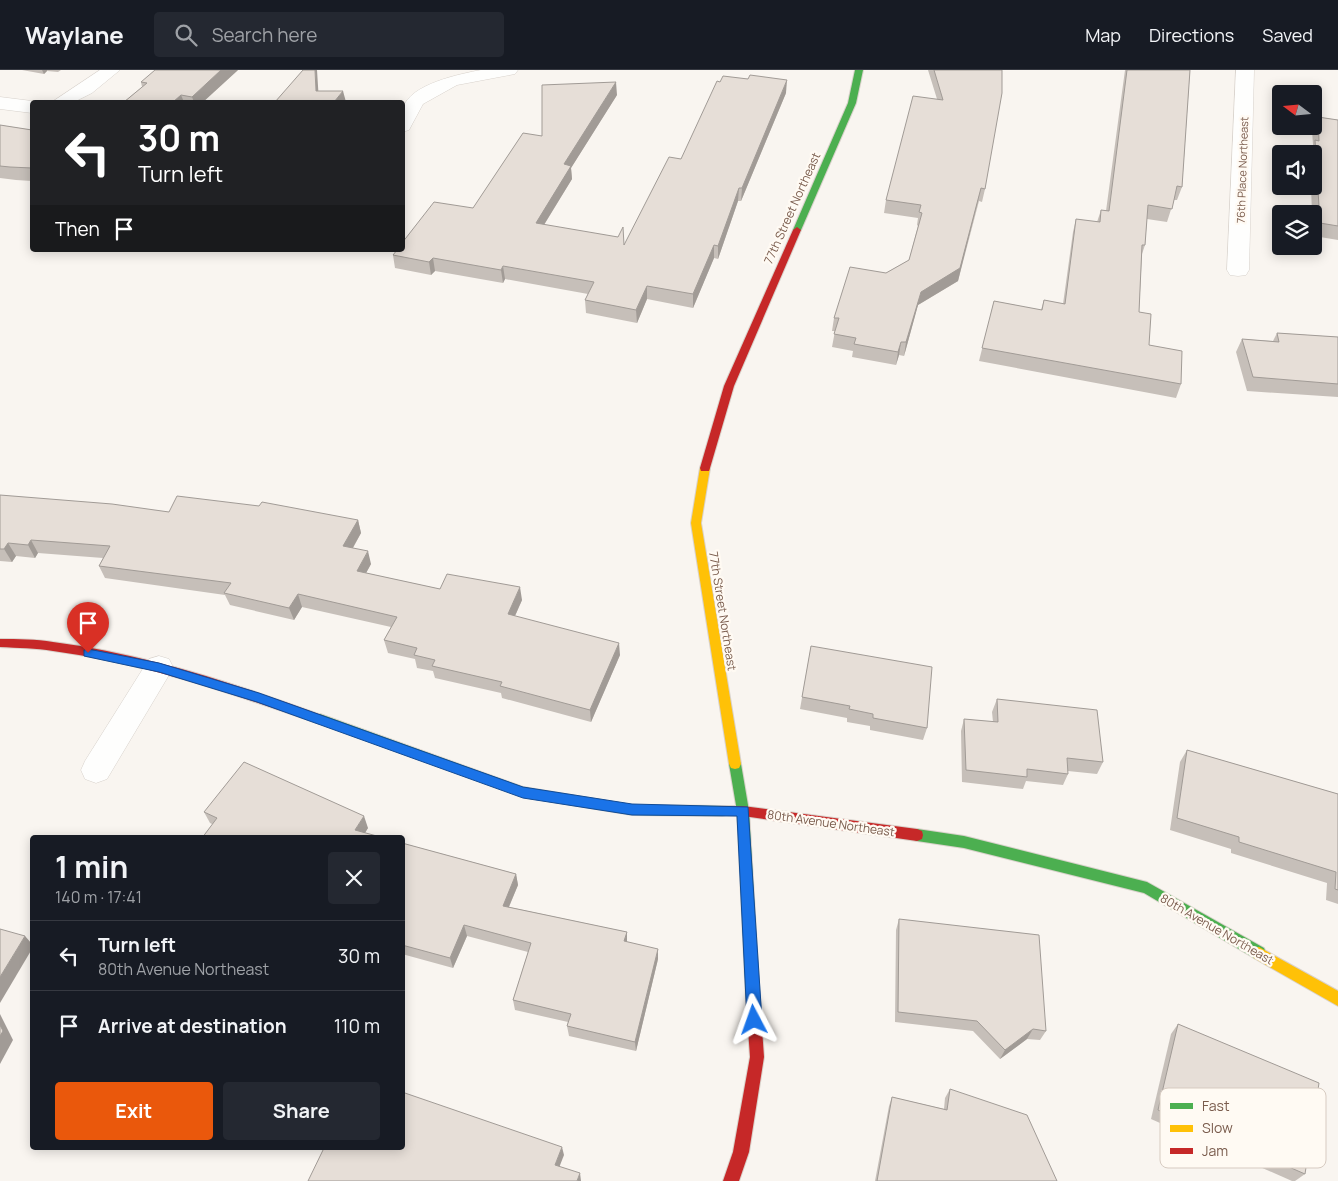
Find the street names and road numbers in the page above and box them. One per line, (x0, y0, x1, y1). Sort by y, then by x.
street label: 76th Place Northeast (1233, 116, 1251, 224)
street label: 77th Street Northeast (760, 149, 824, 267)
street label: 77th Street Northeast (705, 550, 741, 672)
street label: 80th Avenue Northeast (766, 806, 896, 840)
street label: 80th Avenue Northeast (1157, 890, 1277, 969)

